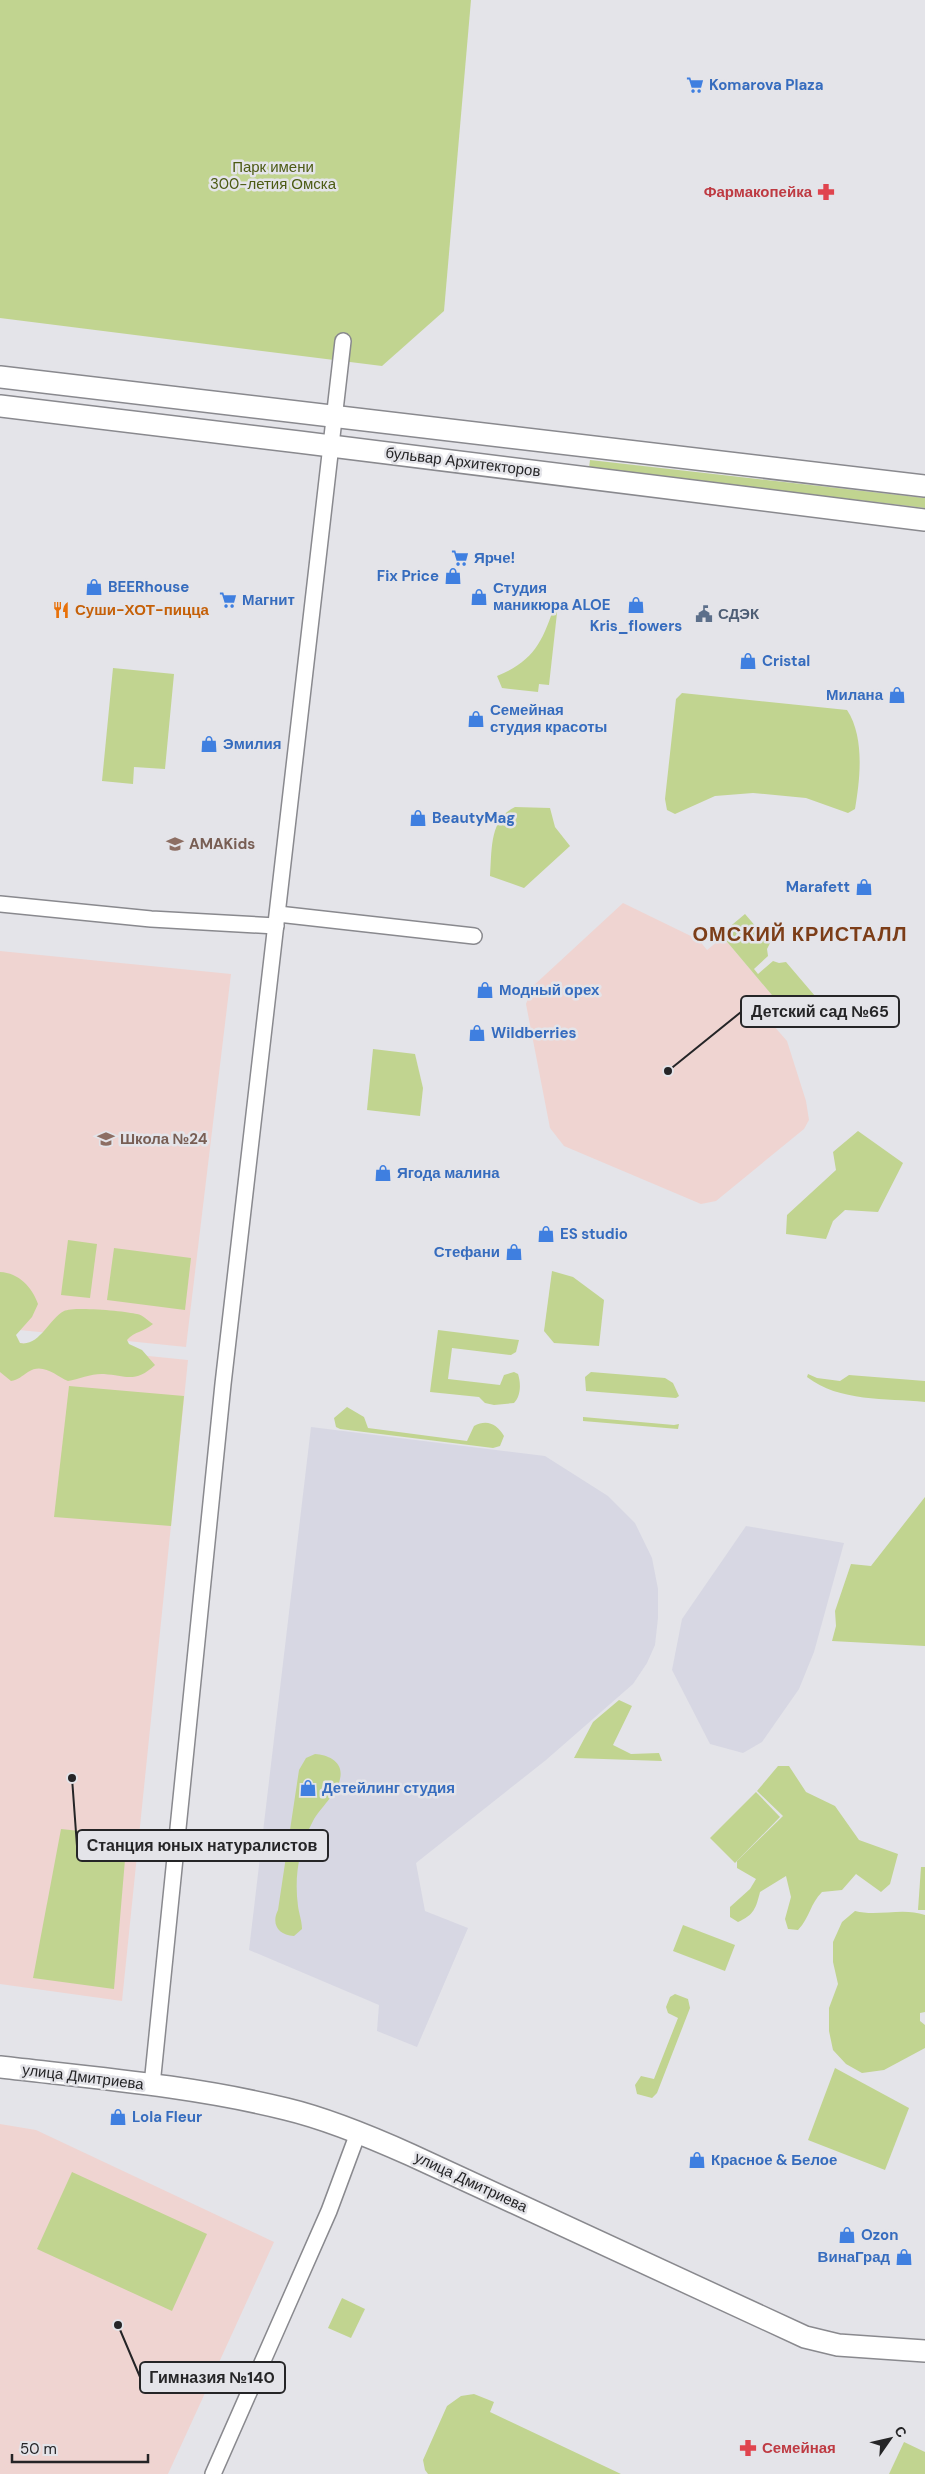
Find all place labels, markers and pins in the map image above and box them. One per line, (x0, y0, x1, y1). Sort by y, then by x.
supermarket icon: Komarova Plaza (685, 75, 705, 95)
place label: Komarova Plaza (709, 75, 824, 95)
place label: Фармакопейка (704, 182, 813, 202)
pharmacy icon: Фармакопейка (816, 182, 836, 202)
supermarket icon: Ярче! (450, 548, 470, 568)
place label: Ярче! (474, 548, 515, 568)
place label: Fix Price (377, 566, 439, 586)
shop icon: Fix Price (443, 566, 463, 586)
shop icon: BEERhouse (84, 577, 104, 597)
place label: BEERhouse (108, 577, 189, 597)
place label: Студия маникюра ALOE (493, 578, 610, 615)
shop icon: Студия маникюра ALOE (469, 587, 489, 607)
supermarket icon: Магнит (218, 590, 238, 610)
place label: Магнит (242, 590, 295, 610)
shop icon: Kris_flowers (626, 595, 646, 615)
restaurant icon: Суши-ХОТ-пицца (51, 600, 71, 620)
place label: Суши-ХОТ-пицца (75, 600, 210, 620)
public building icon: СДЭК (694, 604, 714, 624)
place label: СДЭК (718, 604, 760, 624)
place label: Kris_flowers (590, 616, 682, 636)
shop icon: Cristal (738, 651, 758, 671)
place label: Cristal (762, 651, 810, 671)
place label: Милана (826, 685, 884, 705)
shop icon: Милана (887, 685, 907, 705)
place label: Семейная студия красоты (490, 700, 607, 737)
shop icon: Семейная студия красоты (466, 709, 486, 729)
shop icon: Эмилия (199, 734, 219, 754)
place label: Эмилия (223, 734, 282, 754)
shop icon: BeautyMag (408, 808, 428, 828)
place label: BeautyMag (432, 808, 515, 828)
school or university icon: AMAKids (165, 834, 185, 854)
place label: AMAKids (189, 834, 255, 854)
place label: Marafett (786, 877, 850, 897)
shop icon: Marafett (854, 877, 874, 897)
shop icon: Модный орех (475, 980, 495, 1000)
place label: Модный орех (499, 980, 600, 1000)
callout: Детский сад №65 (741, 996, 899, 1027)
shop icon: Wildberries (467, 1023, 487, 1043)
place label: Wildberries (491, 1023, 576, 1043)
school or university icon: Школа №24 (96, 1129, 116, 1149)
place label: Школа №24 (120, 1129, 208, 1149)
shop icon: Ягода малина (373, 1163, 393, 1183)
place label: Ягода малина (397, 1163, 500, 1183)
shop icon: ES studio (536, 1224, 556, 1244)
place label: ES studio (560, 1224, 628, 1244)
place label: Стефани (434, 1242, 500, 1262)
shop icon: Стефани (504, 1242, 524, 1262)
shop icon: Детейлинг студия (298, 1778, 318, 1798)
place label: Детейлинг студия (322, 1778, 455, 1798)
callout: Станция юных натуралистов (77, 1830, 328, 1861)
shop icon: Lola Fleur (108, 2107, 128, 2127)
place label: Lola Fleur (132, 2107, 202, 2127)
shop icon: Красное & Белое (687, 2150, 707, 2170)
place label: Красное & Белое (711, 2150, 837, 2170)
shop icon: Ozon (837, 2225, 857, 2245)
place label: Ozon (861, 2225, 899, 2245)
place label: ВинаГрад (818, 2247, 890, 2267)
shop icon: ВинаГрад (894, 2247, 914, 2267)
callout: Гимназия №140 (140, 2362, 285, 2393)
pharmacy icon: Семейная (738, 2438, 758, 2458)
place label: Семейная (762, 2438, 836, 2458)

